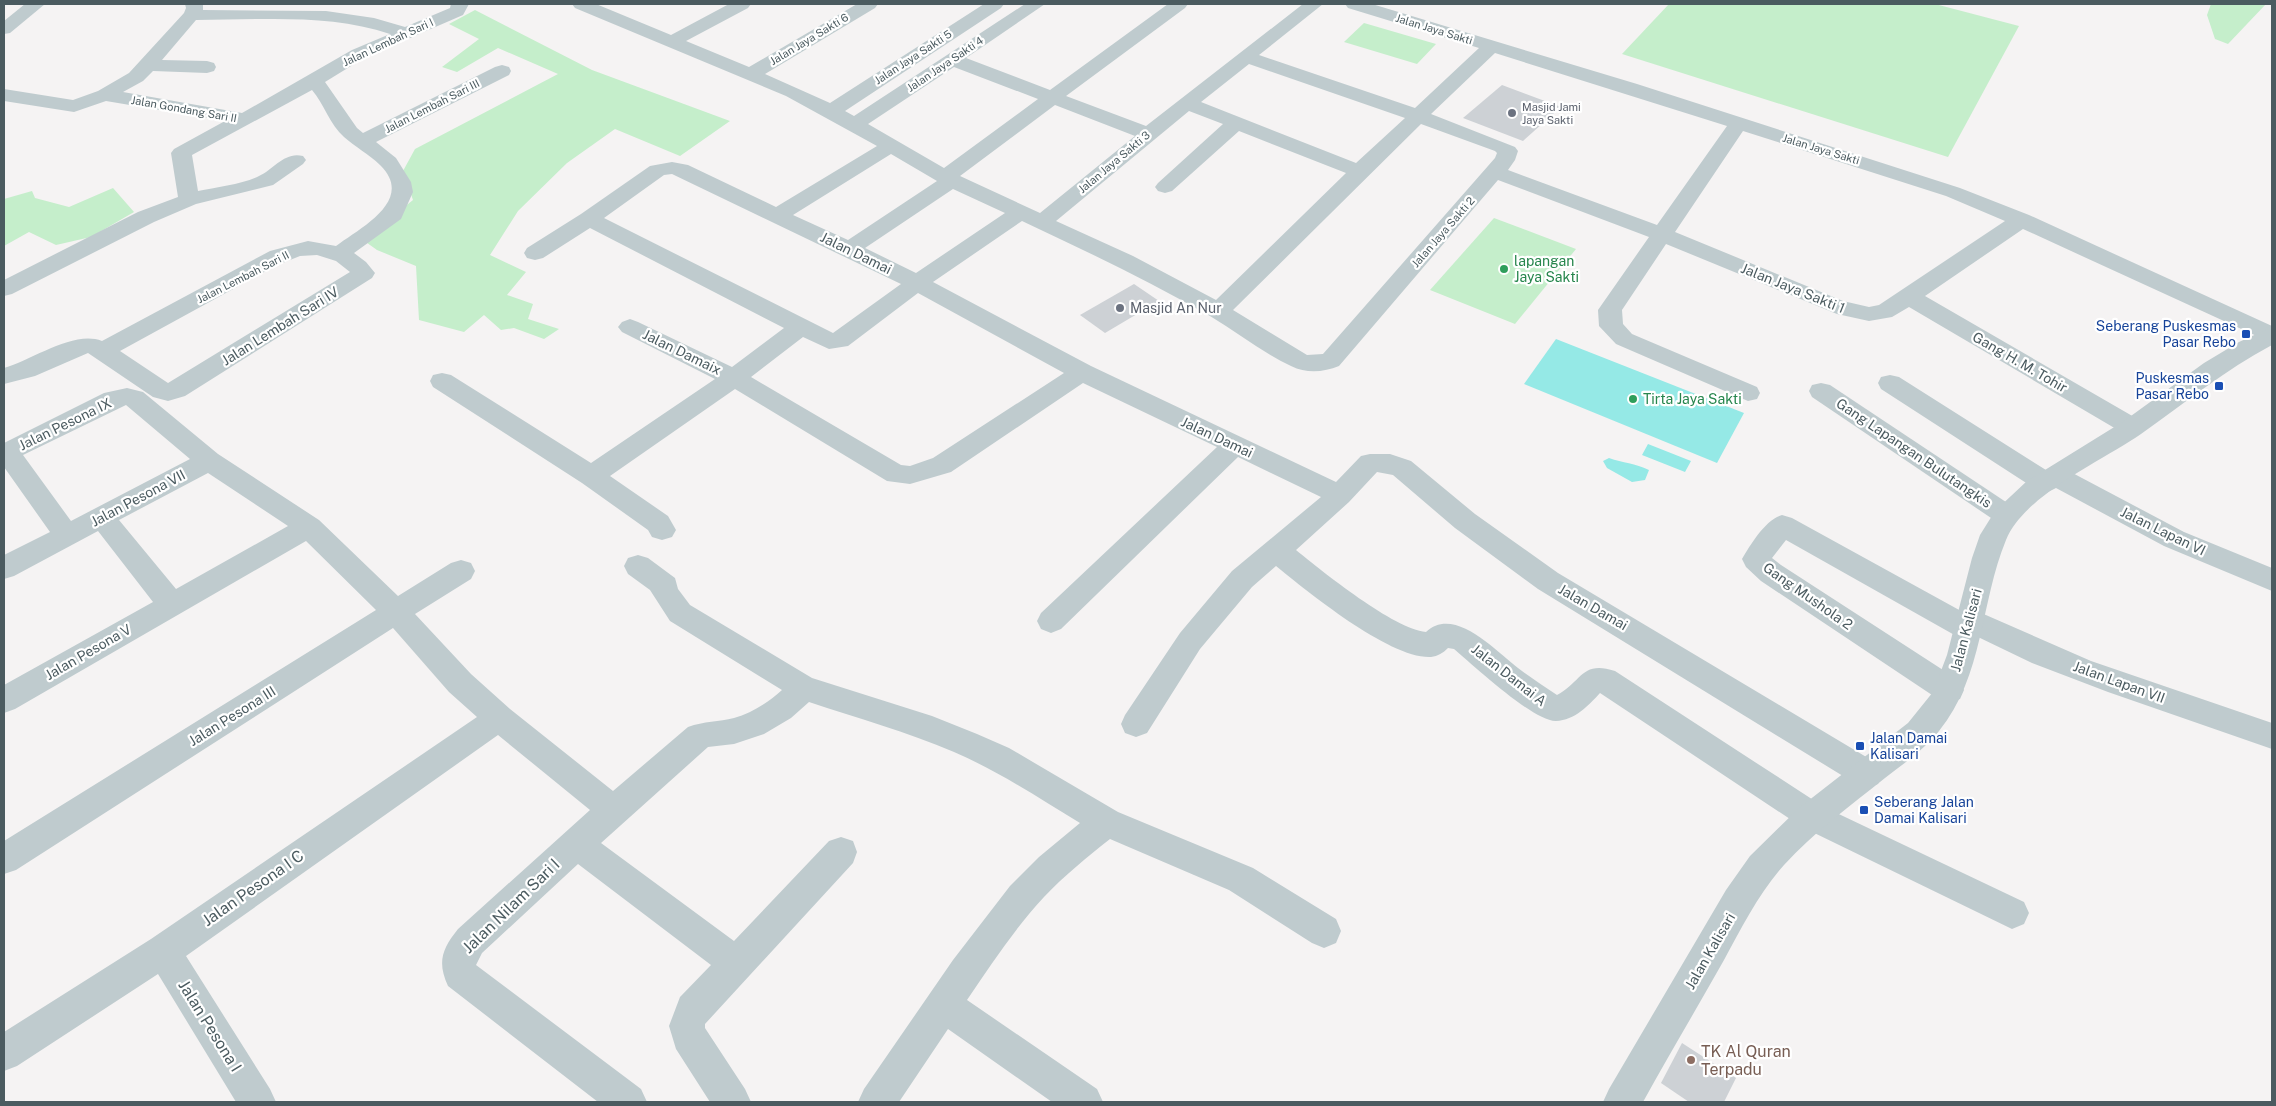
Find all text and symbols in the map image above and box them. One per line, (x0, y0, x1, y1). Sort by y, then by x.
street label: Jalan Jaya Sakti 6 (768, 11, 851, 67)
street label: Jalan Jaya Sakti (1394, 12, 1474, 46)
street label: Jalan Lembah Sari I (341, 16, 435, 68)
street label: Jalan Jaya Sakti 5 (872, 28, 954, 86)
street label: Jalan Jaya Sakti 4 (905, 34, 985, 94)
street label: Jalan Lembah Sari III (383, 77, 481, 135)
street label: Jalan Gondang Sari II (130, 94, 238, 124)
place label: Masjid Jami Jaya Sakti (1522, 101, 1581, 126)
marker: Masjid Jami Jaya Sakti (1506, 107, 1518, 119)
street label: Jalan Jaya Sakti 3 (1076, 129, 1152, 195)
street label: Jalan Jaya Sakti (1781, 132, 1861, 166)
street label: Jalan Jaya Sakti 2 (1409, 194, 1477, 270)
street label: Jalan Damai (818, 229, 894, 277)
street label: Jalan Lembah Sari II (195, 249, 291, 305)
place label: lapangan Jaya Sakti (1514, 253, 1579, 285)
street label: Jalan Jaya Sakti 1 (1739, 260, 1847, 316)
marker: lapangan Jaya Sakti (1498, 263, 1510, 275)
street label: Jalan Lembah Sari IV (219, 283, 342, 368)
place label: Masjid An Nur (1130, 300, 1222, 316)
marker: Masjid An Nur (1114, 302, 1126, 314)
place label: Seberang Puskesmas Pasar Rebo (2096, 318, 2236, 350)
street label: Jalan Damaix (640, 326, 724, 378)
street label: Gang H. M. Tohir (1970, 328, 2070, 396)
marker: Seberang Puskesmas Pasar Rebo (2240, 328, 2252, 340)
place label: Puskesmas Pasar Rebo (2135, 370, 2209, 402)
marker: Puskesmas Pasar Rebo (2213, 380, 2225, 392)
place label: Tirta Jaya Sakti (1643, 391, 1742, 407)
marker: Tirta Jaya Sakti (1627, 393, 1639, 405)
street label: Jalan Pesona IX (16, 395, 114, 453)
street label: Gang Lapangan Bulutangkis (1833, 395, 1995, 511)
street label: Jalan Damai (1179, 413, 1255, 461)
street label: Jalan Pesona VII (88, 466, 188, 530)
street label: Jalan Lapan VI (2118, 503, 2208, 559)
street label: Gang Mushola 2 (1760, 559, 1856, 633)
street label: Jalan Damai (1556, 581, 1630, 633)
street label: Jalan Kalisari (1947, 587, 1985, 673)
street label: Jalan Pesona V (42, 621, 134, 683)
street label: Jalan Damai A (1468, 641, 1550, 709)
street label: Jalan Lapan VII (2071, 658, 2167, 706)
street label: Jalan Pesona III (186, 683, 278, 749)
place label: Jalan Damai Kalisari (1870, 730, 1947, 762)
marker: Jalan Damai Kalisari (1854, 740, 1866, 752)
place label: Seberang Jalan Damai Kalisari (1874, 794, 1974, 826)
marker: Seberang Jalan Damai Kalisari (1858, 804, 1870, 816)
street label: Jalan Pesona I C (199, 846, 307, 930)
street label: Jalan Nilam Sari I (459, 855, 563, 957)
street label: Jalan Kalisari (1682, 910, 1738, 992)
street label: Jalan Pesona I (174, 977, 246, 1075)
place label: TK Al Quran Terpadu (1701, 1042, 1791, 1079)
marker: TK Al Quran Terpadu (1685, 1054, 1697, 1066)

